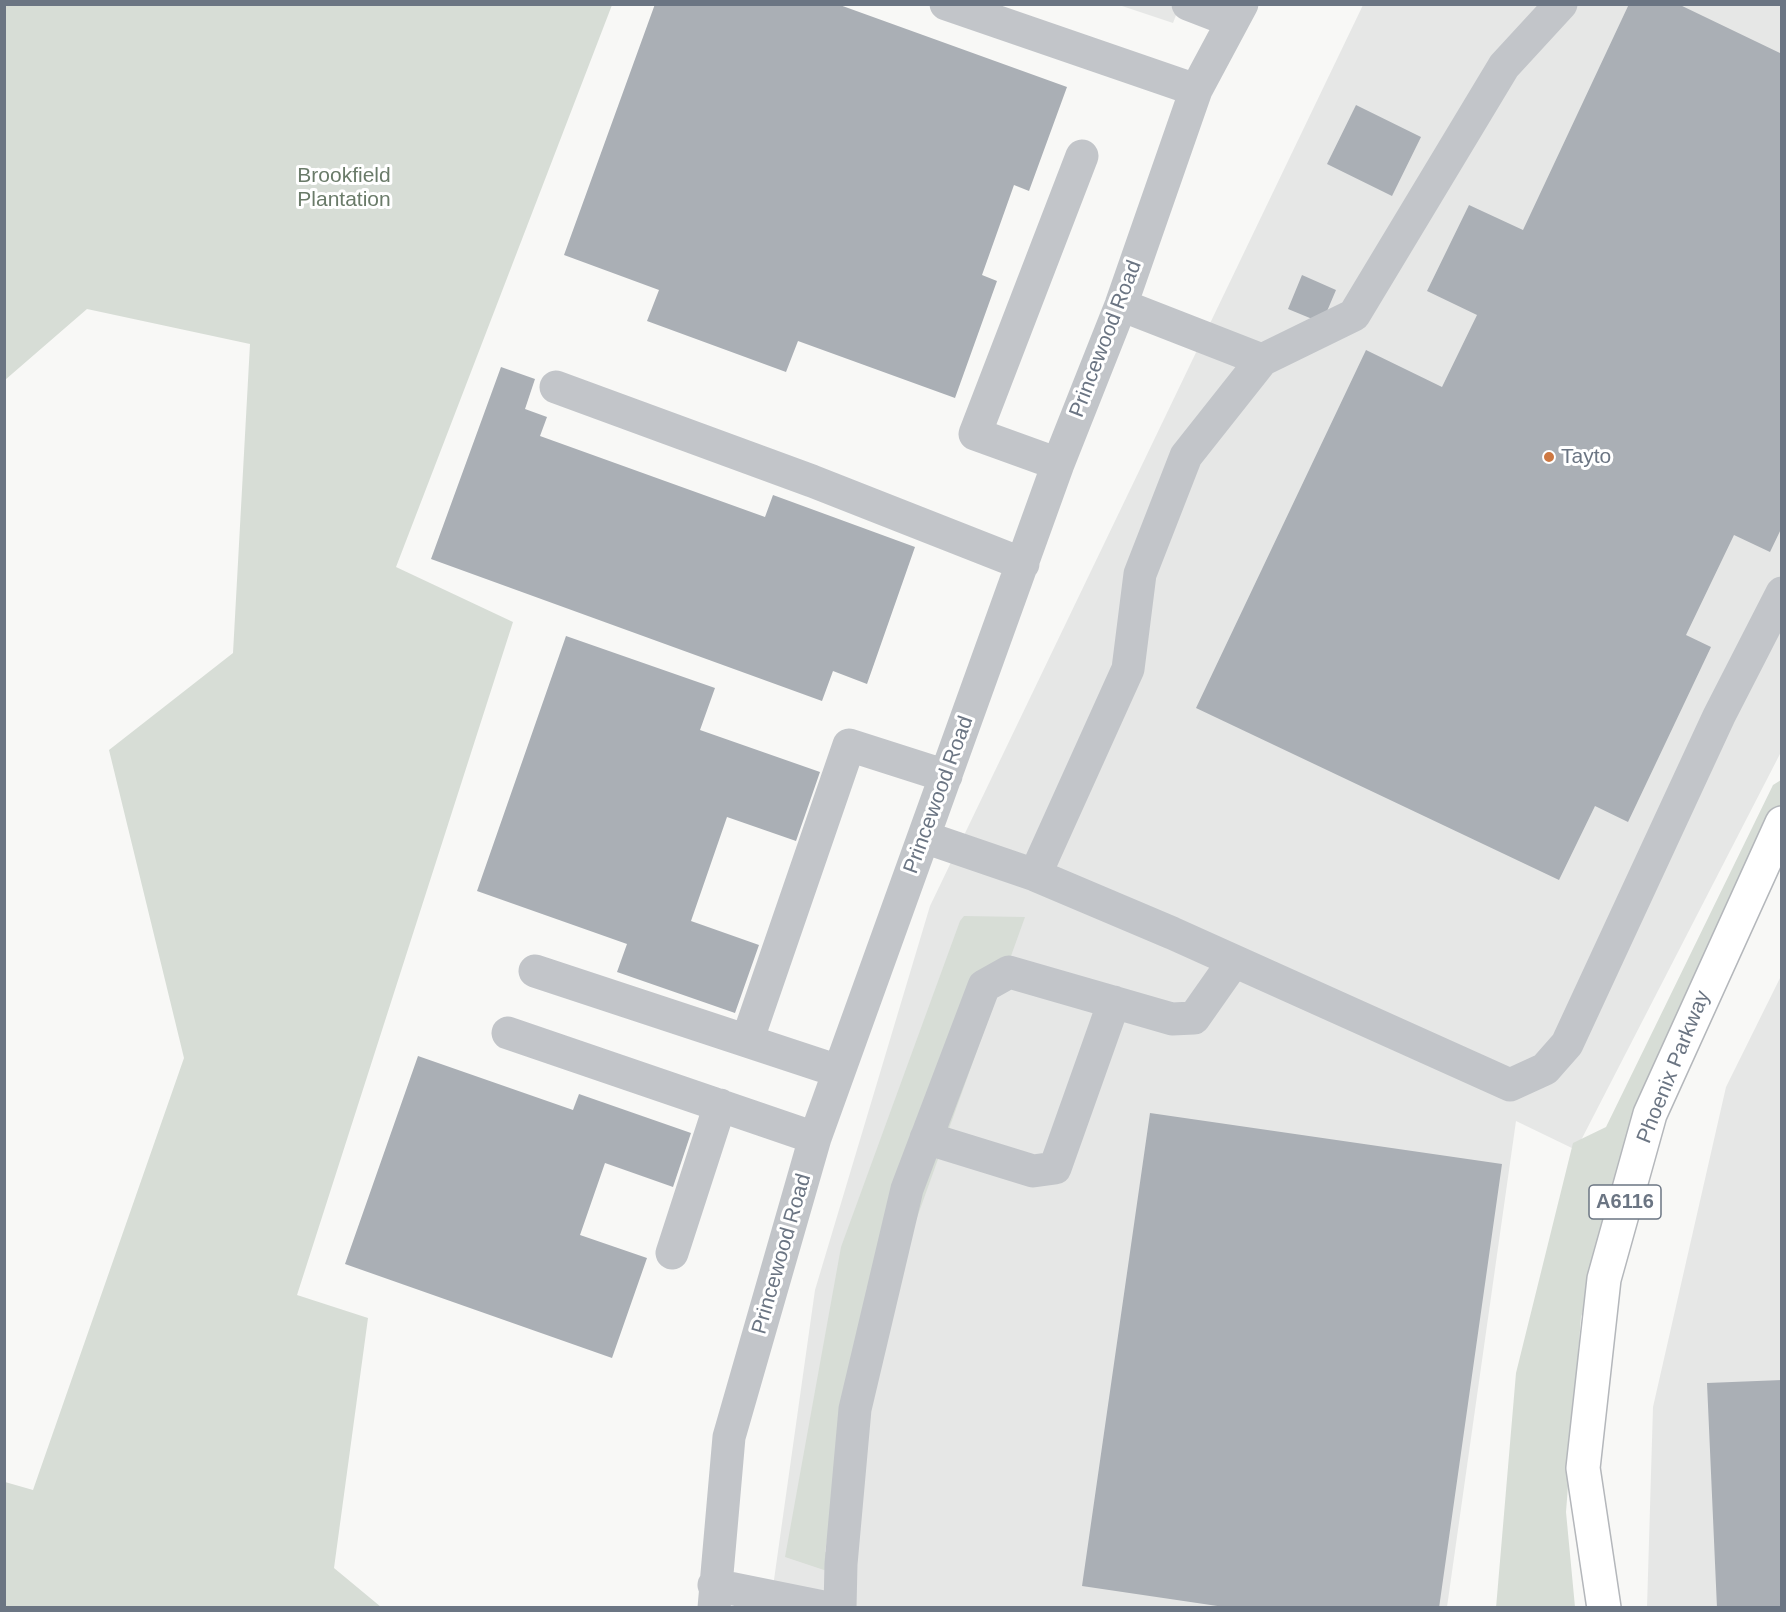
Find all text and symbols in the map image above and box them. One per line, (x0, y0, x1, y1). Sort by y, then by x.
park label: Brookfield Plantation (297, 163, 391, 213)
street label: Princewood Road (1065, 257, 1147, 421)
place label: Tayto (1561, 444, 1611, 470)
marker: Tayto (1542, 450, 1556, 464)
street label: Princewood Road (899, 713, 979, 877)
street label: Phoenix Parkway (1632, 987, 1716, 1147)
street label: Princewood Road (747, 1171, 817, 1337)
road number: A6116 (1589, 1185, 1661, 1219)

